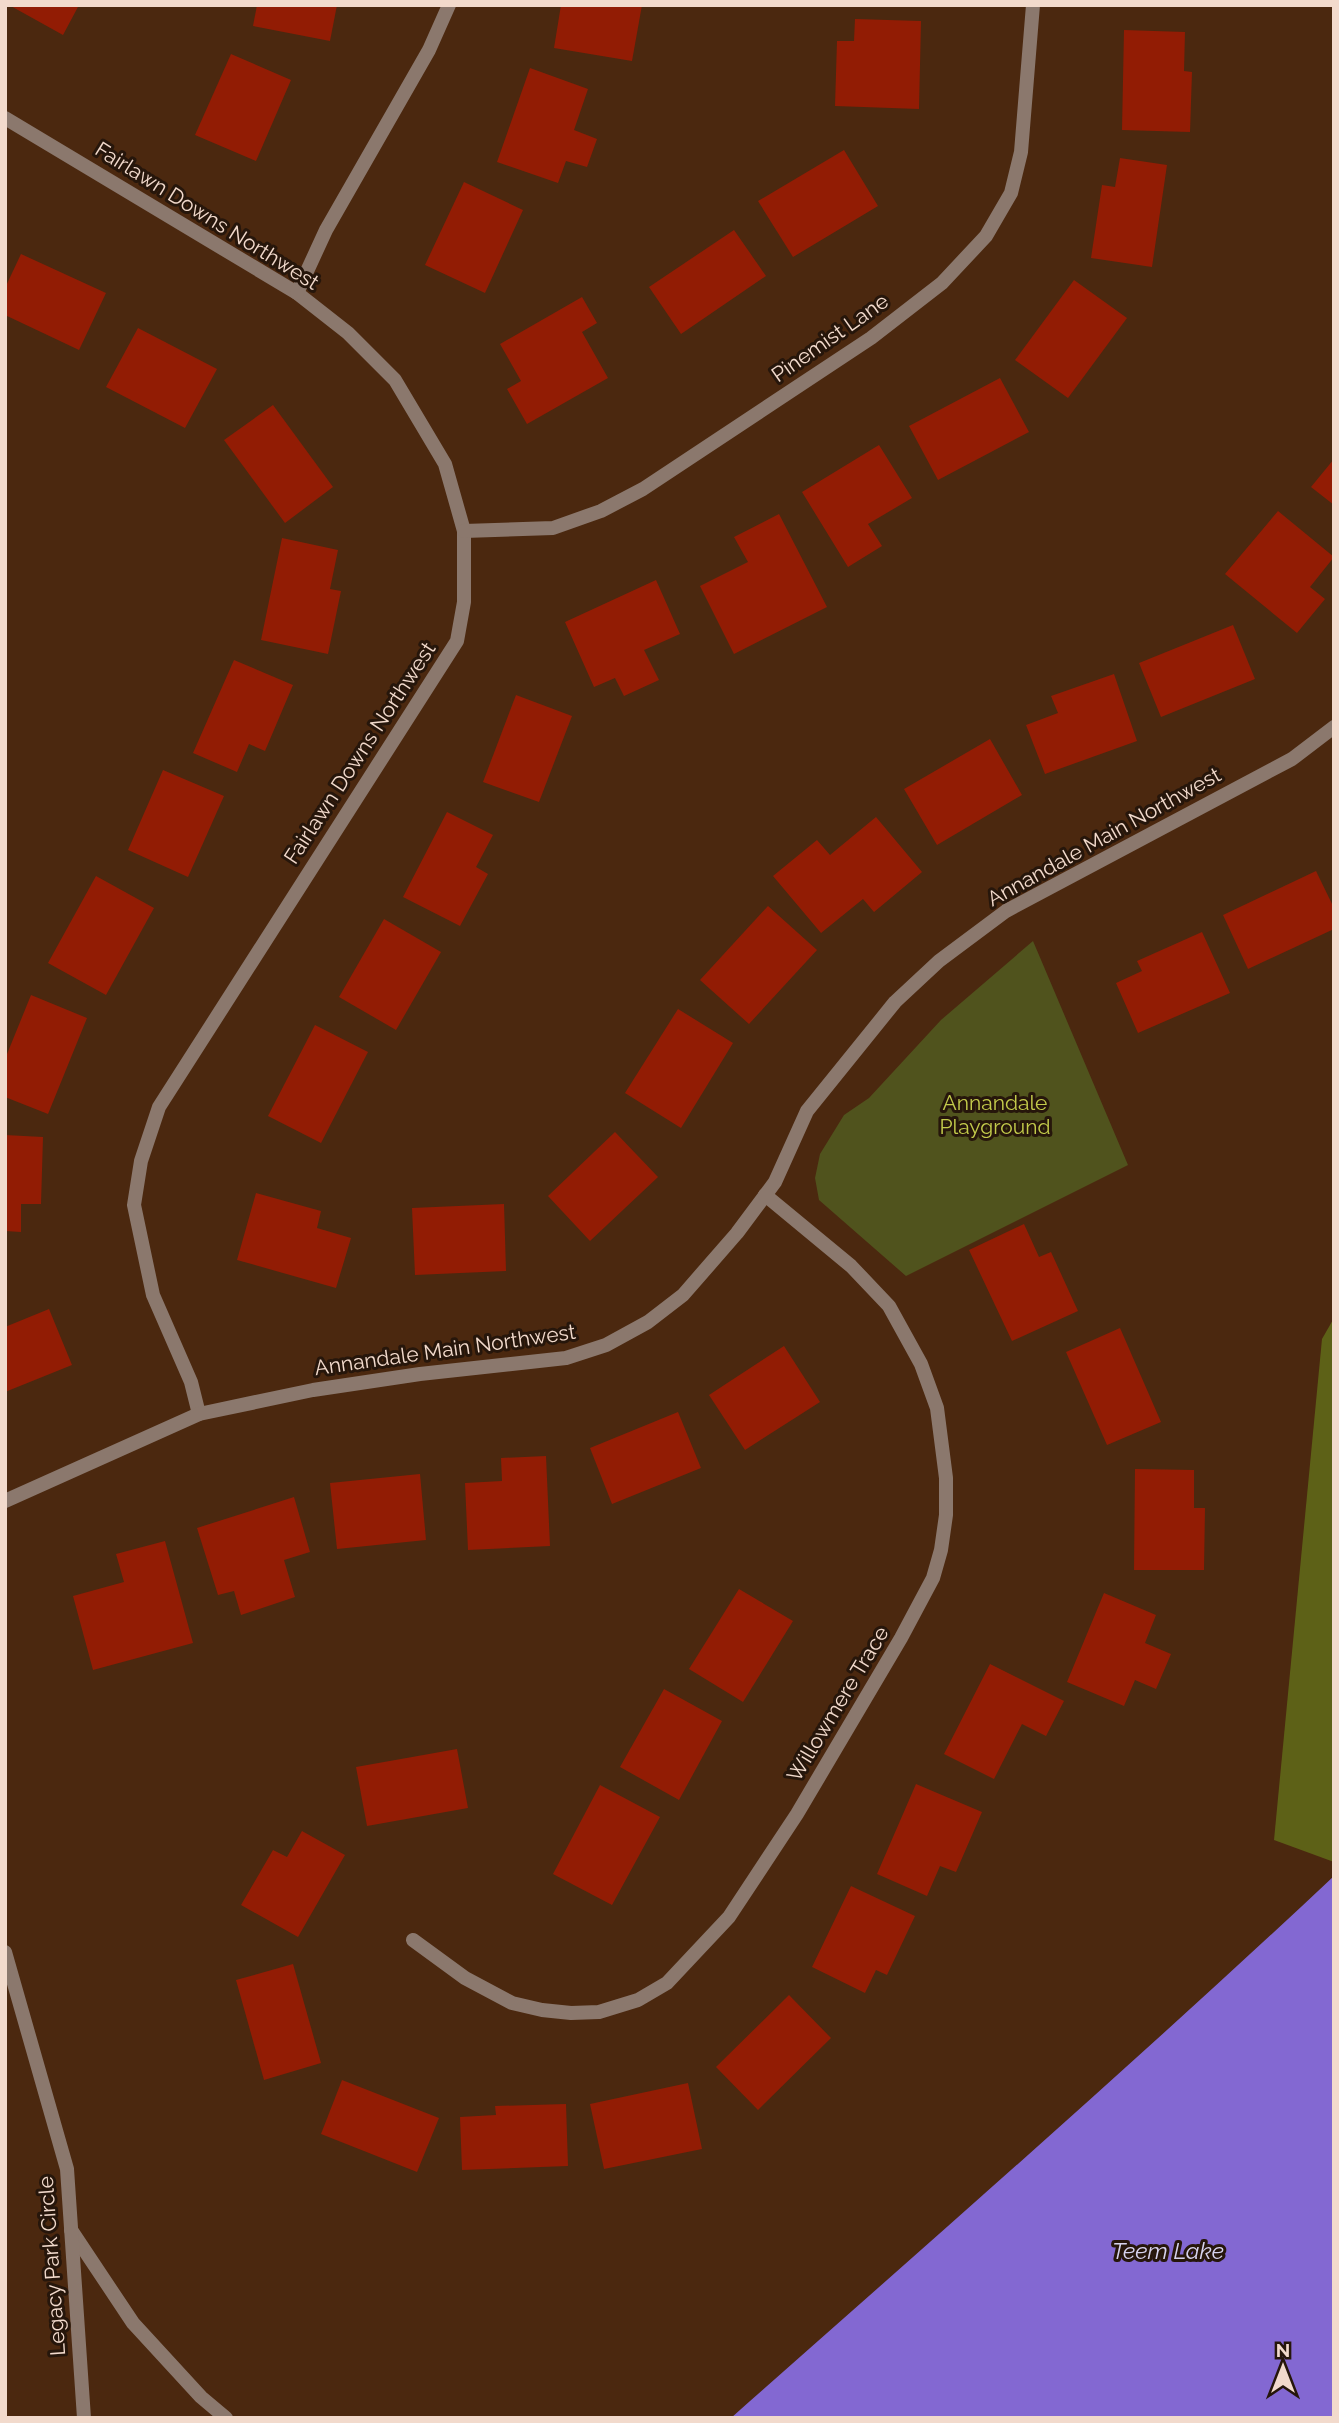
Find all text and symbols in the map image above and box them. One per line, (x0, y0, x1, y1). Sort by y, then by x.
street label: Fairlawn Downs Northwest (91, 136, 324, 295)
street label: Pinemist Lane (766, 288, 893, 387)
street label: Fairlawn Downs Northwest (279, 637, 441, 868)
street label: Annandale Main Northwest (983, 762, 1225, 911)
park label: Annandale Playground (939, 1090, 1051, 1139)
street label: Annandale Main Northwest (313, 1319, 577, 1380)
street label: Willowmere Trace (781, 1622, 894, 1786)
street label: Legacy Park Circle (33, 2175, 70, 2357)
water label: Teem Lake (1112, 2237, 1224, 2264)
north arrow (1248, 2332, 1318, 2402)
text: N (1276, 2339, 1290, 2361)

